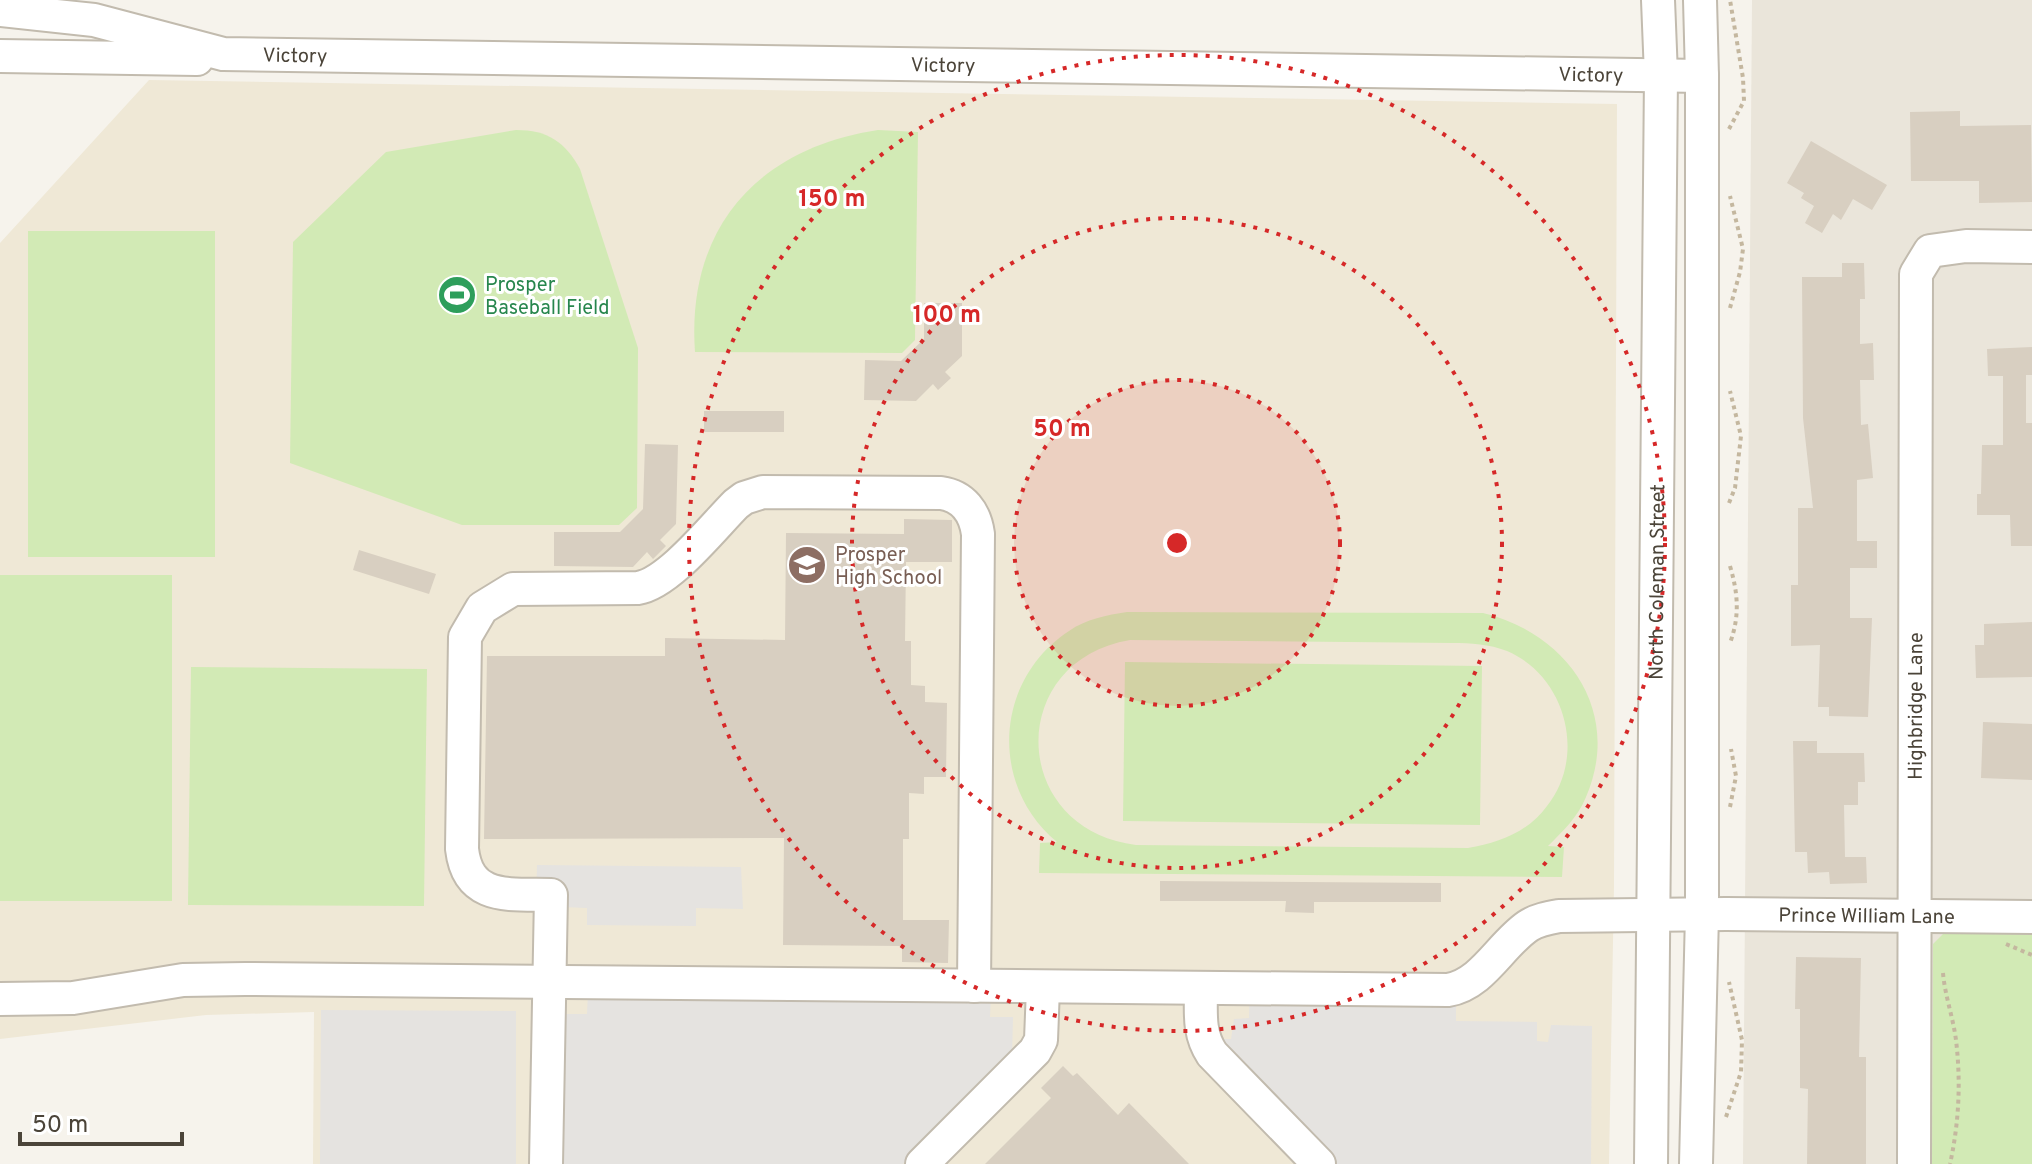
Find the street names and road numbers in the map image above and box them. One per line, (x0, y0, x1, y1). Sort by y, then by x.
street label: Victory (262, 44, 328, 71)
street label: Victory (910, 53, 976, 80)
street label: Victory (1558, 63, 1624, 90)
street label: North Coleman Street (1644, 484, 1672, 680)
street label: Highbridge Lane (1904, 632, 1930, 780)
street label: Prince William Lane (1778, 904, 1955, 931)

